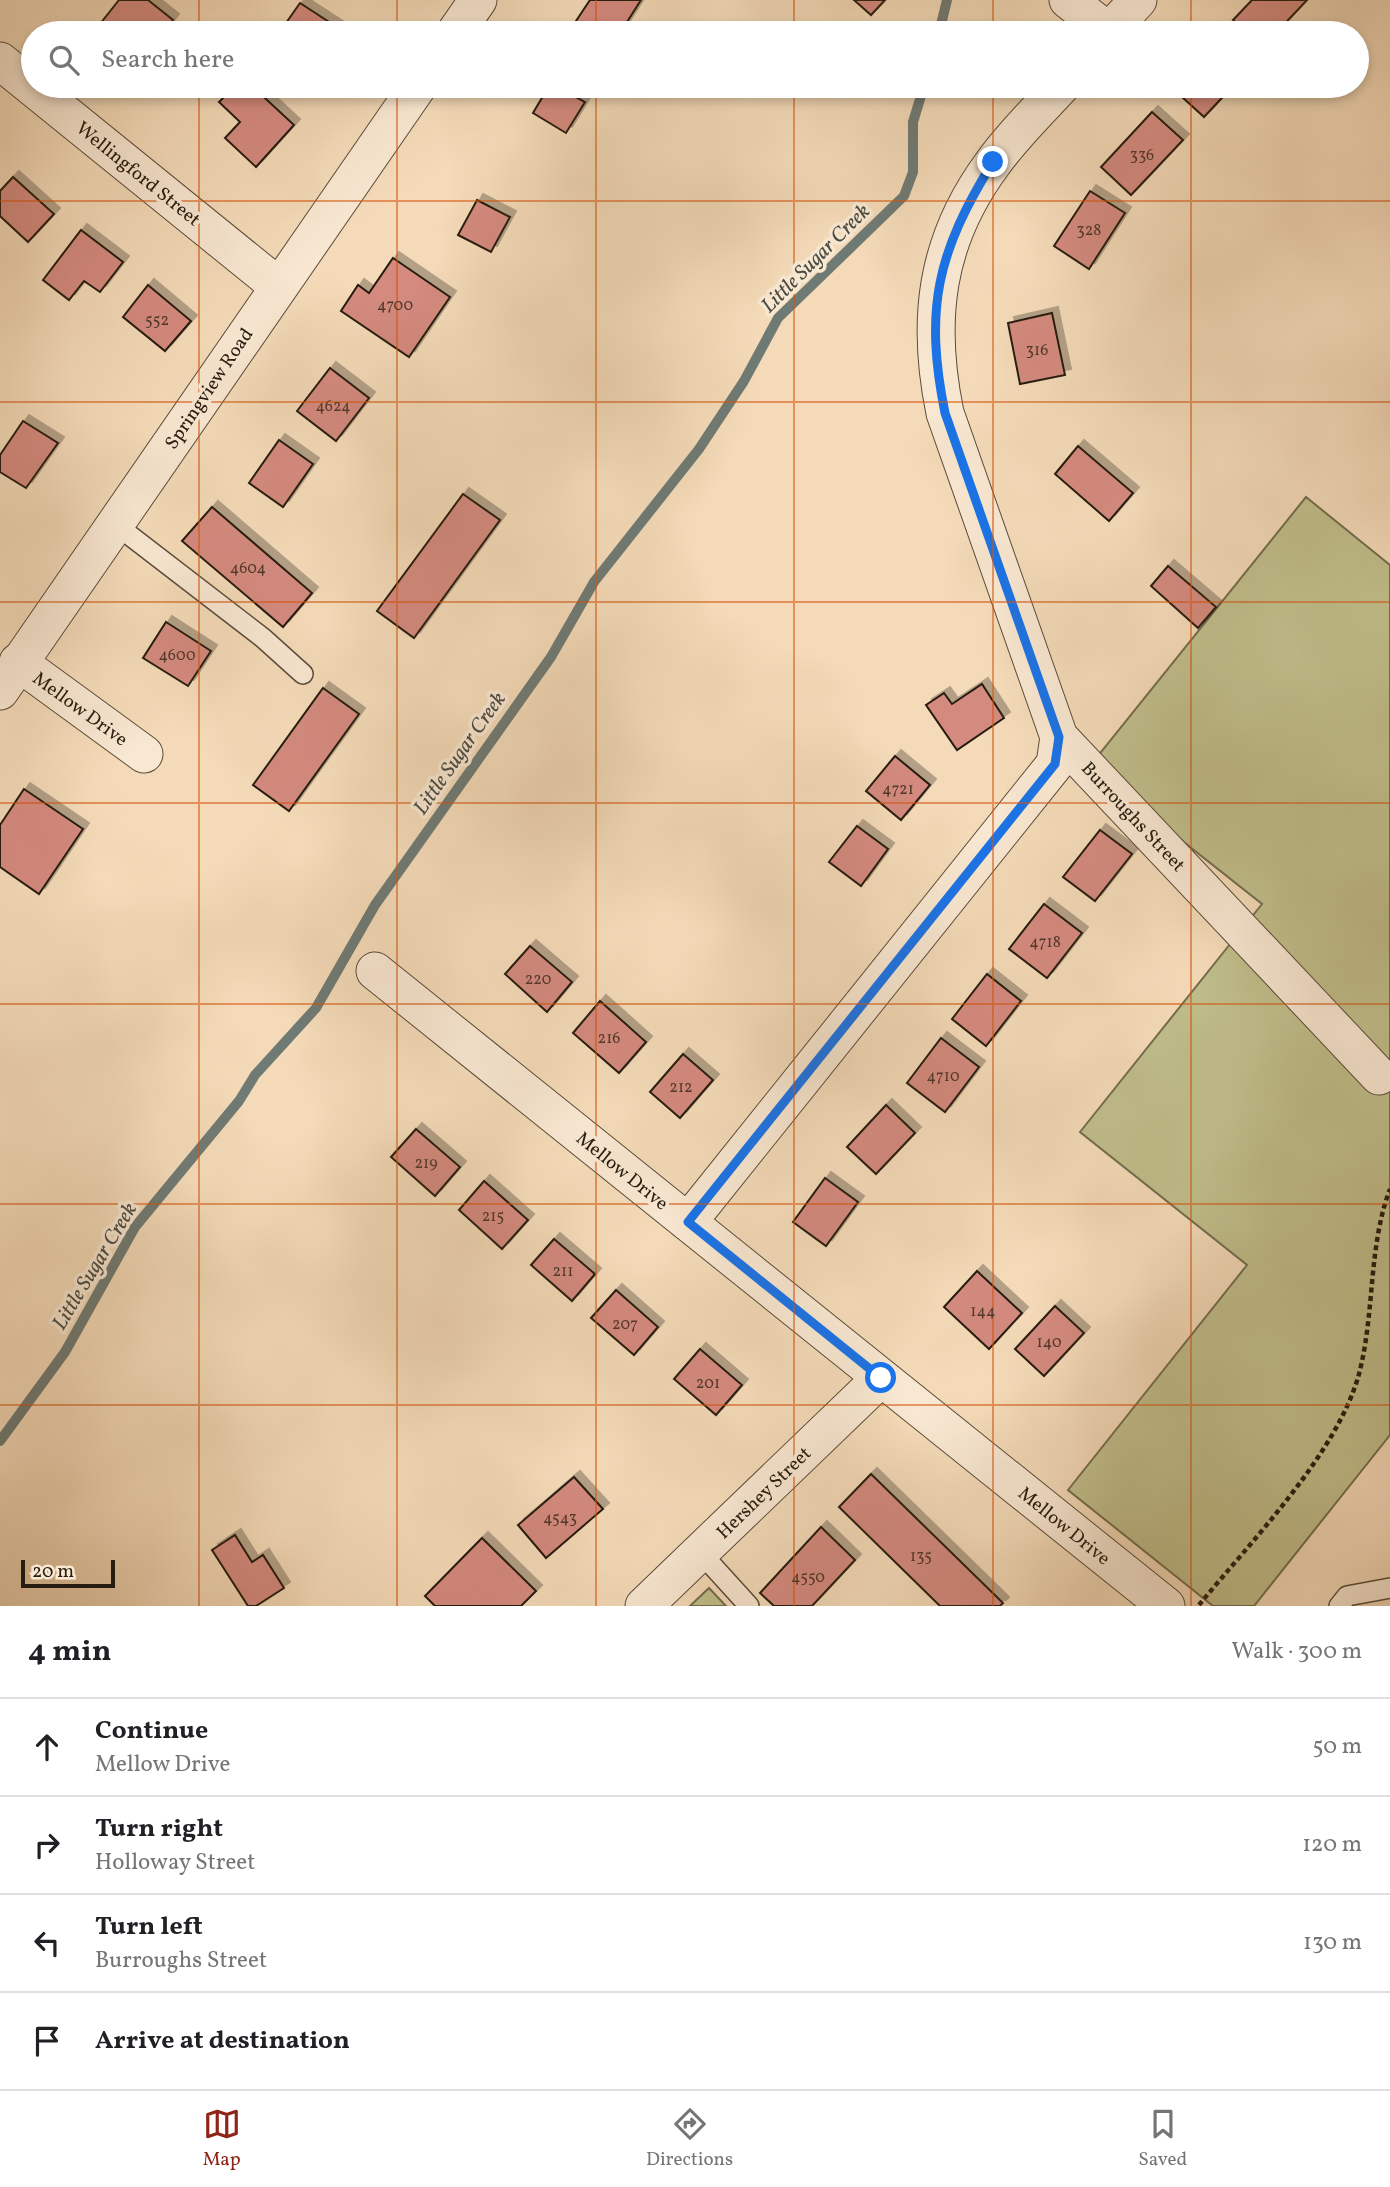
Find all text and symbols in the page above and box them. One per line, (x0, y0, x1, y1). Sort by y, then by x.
search box (21, 21, 1369, 98)
icon: search (45, 41, 83, 79)
text: Search here (101, 42, 234, 78)
street label: Wellingford Street (70, 116, 206, 233)
house number: 336 (1130, 145, 1154, 167)
route end (977, 146, 1008, 177)
water label: Little Sugar Creek (755, 198, 877, 320)
house number: 328 (1077, 220, 1101, 242)
house number: 4700 (377, 295, 413, 317)
house number: 552 (145, 310, 169, 332)
street label: Springview Road (159, 323, 260, 455)
house number: 316 (1026, 340, 1048, 362)
house number: 4624 (315, 396, 351, 418)
house number: 4604 (230, 558, 266, 580)
house number: 4600 (158, 645, 196, 667)
street label: Mellow Drive (27, 666, 133, 753)
water label: Little Sugar Creek (407, 686, 513, 821)
street label: Burroughs Street (1075, 757, 1191, 878)
house number: 4721 (882, 779, 914, 801)
house number: 4718 (1029, 932, 1061, 954)
house number: 220 (525, 969, 551, 991)
house number: 216 (598, 1028, 620, 1050)
house number: 4710 (926, 1066, 960, 1088)
house number: 212 (669, 1077, 693, 1099)
street label: Mellow Drive (570, 1126, 673, 1217)
house number: 219 (414, 1153, 438, 1175)
water label: Little Sugar Creek (46, 1197, 145, 1336)
house number: 215 (482, 1206, 504, 1228)
house number: 211 (552, 1261, 574, 1283)
house number: 144 (970, 1301, 996, 1323)
house number: 207 (612, 1314, 638, 1336)
house number: 140 (1036, 1332, 1062, 1354)
route start (865, 1362, 896, 1393)
house number: 201 (696, 1373, 720, 1395)
street label: Hershey Street (711, 1441, 818, 1545)
street label: Mellow Drive (1012, 1481, 1115, 1572)
house number: 4543 (543, 1508, 577, 1530)
house number: 135 (910, 1546, 932, 1568)
scale bar (21, 1557, 116, 1589)
text: 20 m (32, 1559, 74, 1585)
house number: 4550 (791, 1567, 825, 1589)
text: 4 min (28, 1631, 112, 1673)
text: Walk · 300 m (1232, 1636, 1362, 1668)
text: Continue (95, 1713, 208, 1749)
icon: ahead (28, 1728, 66, 1766)
text: 50 m (1313, 1731, 1362, 1763)
text: Mellow Drive (95, 1749, 231, 1781)
text: Turn right (95, 1811, 223, 1847)
icon: right (28, 1826, 66, 1864)
text: 120 m (1302, 1829, 1362, 1861)
text: Holloway Street (95, 1847, 255, 1879)
text: Turn left (95, 1909, 203, 1945)
icon: left (28, 1924, 66, 1962)
text: 130 m (1303, 1927, 1362, 1959)
text: Burroughs Street (95, 1945, 267, 1977)
icon: arrive (28, 2022, 66, 2060)
text: Arrive at destination (95, 2023, 350, 2059)
tab: Map (203, 2105, 241, 2173)
tab: Directions (646, 2105, 733, 2173)
tab: Saved (1138, 2105, 1187, 2173)

